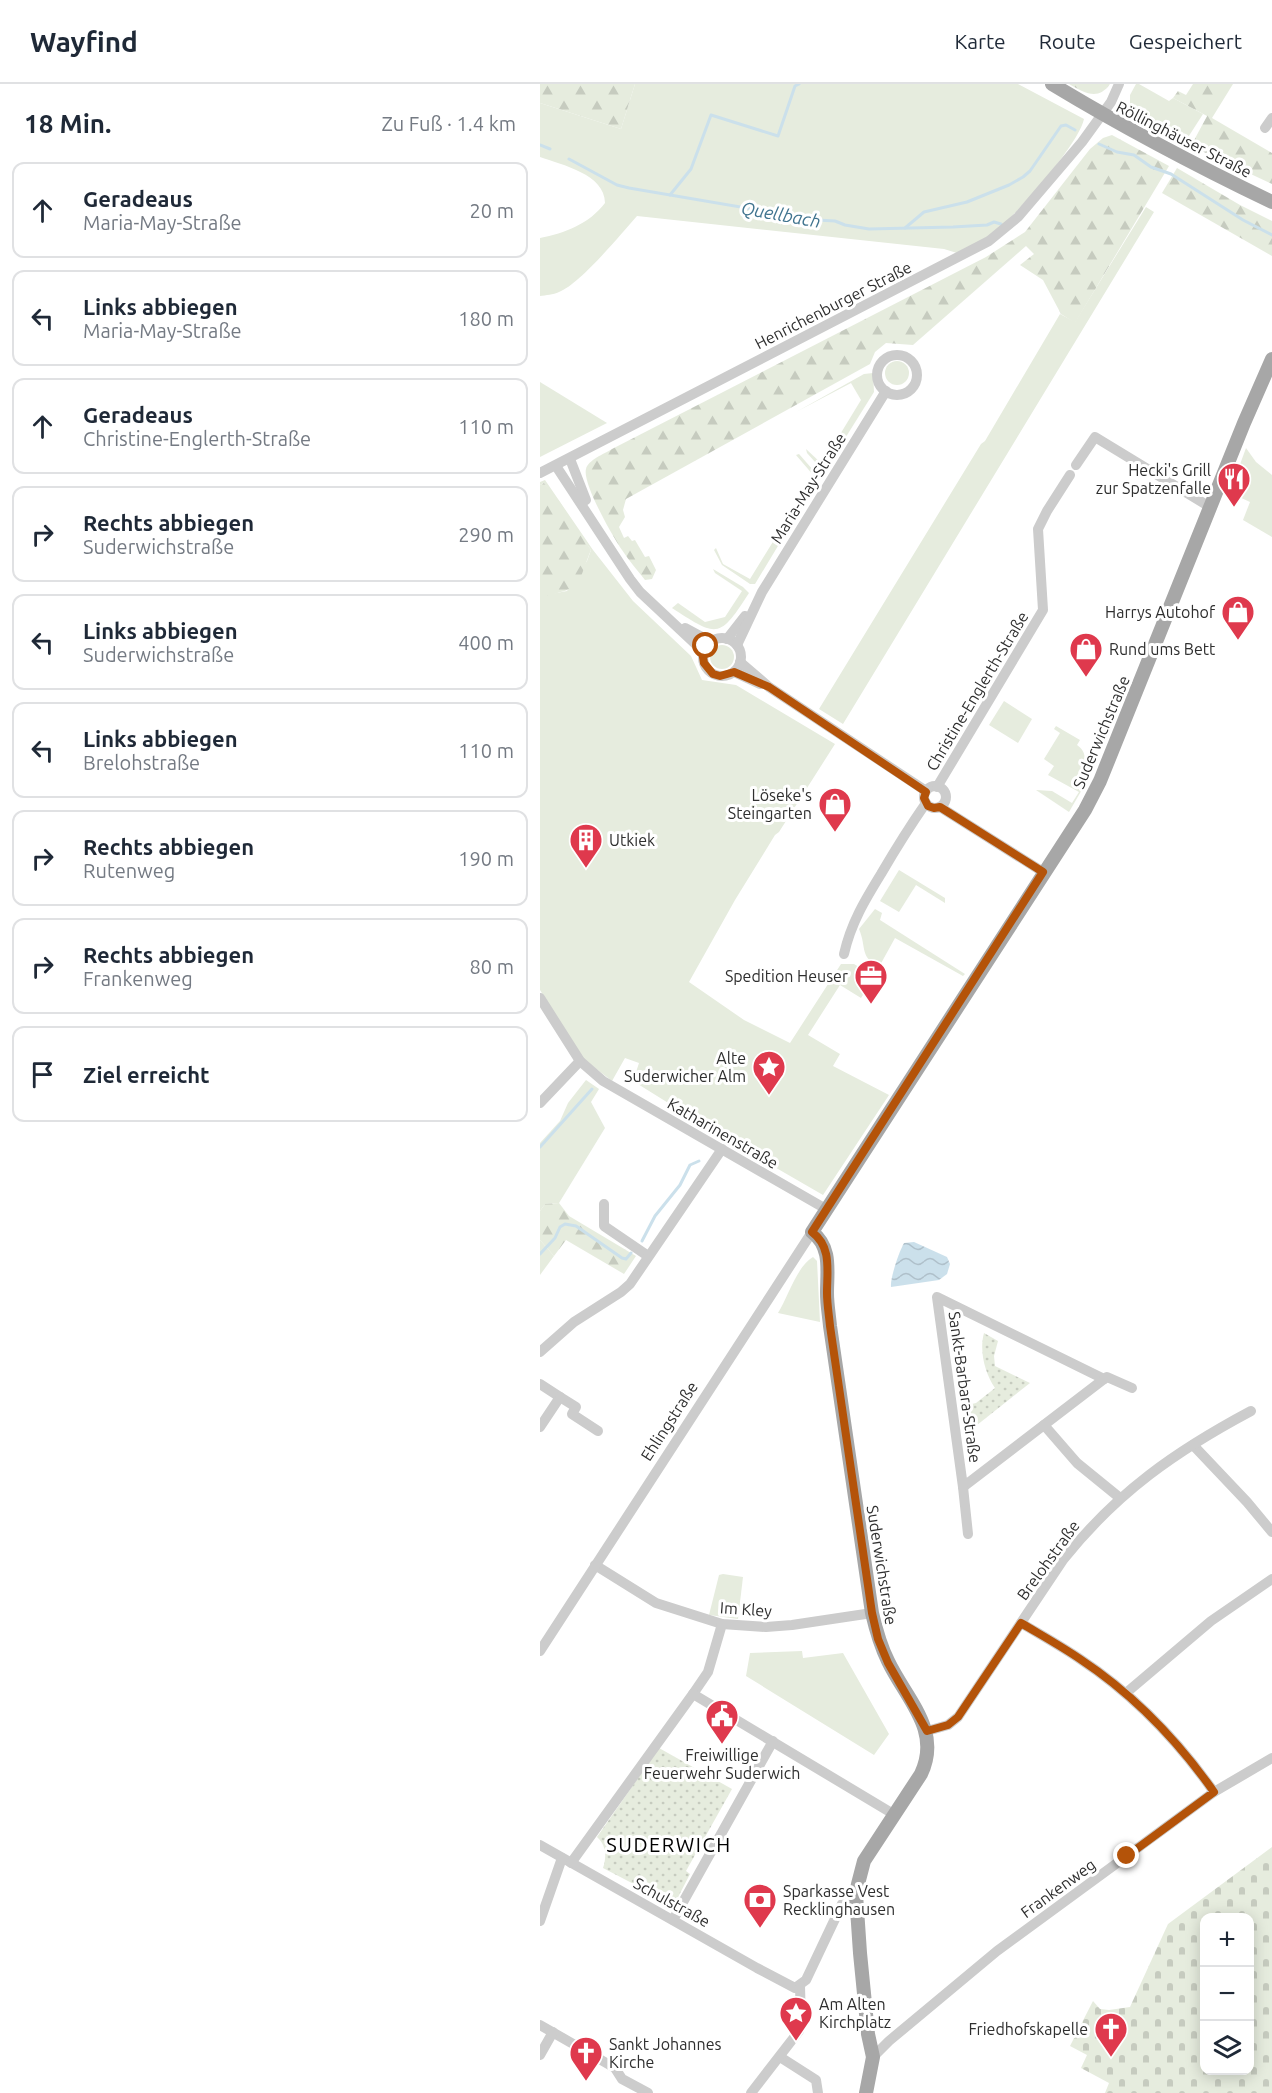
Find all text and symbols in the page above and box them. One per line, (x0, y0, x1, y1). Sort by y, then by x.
text: Wayfind (30, 26, 138, 57)
text: Karte (954, 29, 1006, 53)
text: Route (1039, 29, 1096, 53)
text: Gespeichert (1129, 29, 1242, 53)
street label: Röllinghäuser Straße (1113, 97, 1255, 181)
text: 18 Min. (24, 109, 111, 138)
text: Zu Fuß · 1.4 km (382, 112, 516, 135)
text: Geradeaus (83, 186, 193, 211)
icon: ahead (26, 194, 59, 227)
water label: Quellbach (739, 197, 822, 232)
text: 20 m (470, 199, 514, 222)
text: Maria-May-Straße (83, 211, 242, 234)
street label: Henrichenburger Straße (752, 258, 914, 352)
text: Links abbiegen (83, 294, 238, 319)
icon: left (26, 302, 59, 335)
text: 180 m (458, 307, 514, 330)
text: Maria-May-Straße (83, 319, 242, 342)
text: Geradeaus (83, 402, 193, 427)
icon: ahead (26, 410, 59, 443)
text: 110 m (458, 415, 514, 438)
text: Christine-Englerth-Straße (83, 427, 311, 450)
street label: Maria-May-Straße (767, 429, 849, 547)
place label: Hecki's Grill zur Spatzenfalle (1096, 461, 1211, 497)
restaurant icon: Hecki's Grill zur Spatzenfalle (1216, 461, 1252, 508)
text: Rechts abbiegen (83, 510, 254, 535)
icon: right (26, 518, 59, 551)
text: 290 m (458, 523, 514, 546)
text: Suderwichstraße (83, 535, 234, 558)
shop icon: Harrys Autohof (1220, 594, 1256, 641)
place label: Harrys Autohof (1105, 603, 1216, 621)
street label: Christine-Englerth-Straße (922, 608, 1032, 774)
text: Links abbiegen (83, 618, 238, 643)
icon: left (26, 626, 59, 659)
text: 400 m (458, 631, 514, 654)
shop icon: Rund ums Bett (1068, 631, 1104, 678)
route start (692, 632, 718, 658)
place label: Rund ums Bett (1109, 640, 1216, 658)
text: Suderwichstraße (83, 643, 234, 666)
street label: Suderwichstraße (1069, 673, 1133, 791)
text: Links abbiegen (83, 726, 238, 751)
icon: left (26, 734, 59, 767)
text: 110 m (458, 739, 514, 762)
text: Brelohstraße (83, 751, 200, 774)
place label: Löseke's Steingarten (728, 786, 812, 822)
shop icon: Löseke's Steingarten (817, 786, 853, 833)
building icon: Utkiek (568, 822, 604, 869)
place label: Utkiek (609, 831, 655, 849)
text: Rechts abbiegen (83, 834, 254, 859)
icon: right (26, 842, 59, 875)
text: 190 m (458, 847, 514, 870)
text: Rutenweg (83, 859, 175, 882)
text: Rechts abbiegen (83, 942, 254, 967)
icon: right (26, 950, 59, 983)
text: 80 m (470, 955, 514, 978)
office icon: Spedition Heuser (853, 958, 889, 1005)
text: Frankenweg (83, 967, 193, 990)
place label: Spedition Heuser (725, 967, 848, 985)
place label: Alte Suderwicher Alm (624, 1049, 746, 1085)
place icon: Alte Suderwicher Alm (751, 1049, 787, 1096)
icon: arrive (26, 1058, 59, 1091)
text: Ziel erreicht (83, 1062, 210, 1087)
street label: Katharinenstraße (665, 1094, 781, 1172)
street label: Sankt-Barbara-Straße (945, 1310, 985, 1464)
street label: Ehlingstraße (637, 1378, 701, 1464)
street label: Suderwichstraße (864, 1504, 900, 1626)
street label: Brelohstraße (1013, 1517, 1083, 1603)
street label: Im Kley (719, 1598, 773, 1620)
public building icon: Freiwillige Feuerwehr Suderwich (704, 1698, 740, 1745)
place label: Freiwillige Feuerwehr Suderwich (644, 1746, 800, 1782)
district label: SUDERWICH (606, 1833, 732, 1856)
route end (1113, 1842, 1139, 1868)
street label: Frankenweg (1017, 1855, 1099, 1921)
street label: Schulstraße (631, 1874, 713, 1930)
bank icon: Sparkasse Vest Recklinghausen (742, 1882, 778, 1929)
place label: Sparkasse Vest Recklinghausen (783, 1882, 895, 1918)
map controls (1200, 1913, 1254, 2075)
button: + (1200, 1913, 1254, 1967)
button: − (1200, 1967, 1254, 2021)
place icon: Am Alten Kirchplatz (778, 1995, 814, 2042)
place label: Am Alten Kirchplatz (819, 1995, 891, 2031)
church icon: Friedhofskapelle (1093, 2011, 1129, 2058)
place label: Friedhofskapelle (968, 2020, 1088, 2038)
button: layers (1200, 2021, 1254, 2075)
church icon: Sankt Johannes Kirche (568, 2035, 604, 2082)
place label: Sankt Johannes Kirche (609, 2035, 721, 2071)

